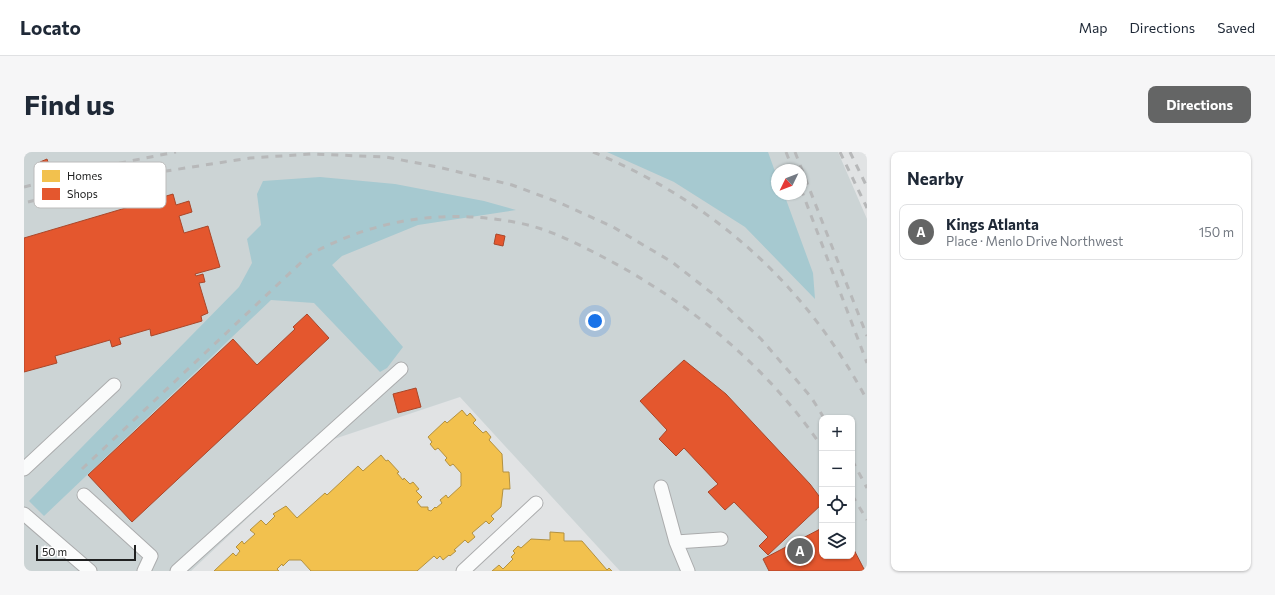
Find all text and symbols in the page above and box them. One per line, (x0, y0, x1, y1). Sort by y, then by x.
text: Locato (20, 16, 81, 39)
text: Map (1079, 19, 1108, 36)
text: Directions (1130, 19, 1195, 36)
text: Saved (1217, 19, 1255, 36)
button: Directions (1148, 86, 1251, 123)
text: Find us (24, 87, 115, 121)
legend (34, 162, 166, 208)
north arrow (771, 164, 807, 200)
text: Nearby (907, 168, 964, 189)
text: Homes (67, 169, 102, 182)
text: Shops (67, 187, 98, 200)
text: Kings Atlanta (946, 215, 1039, 233)
text: A (916, 224, 926, 240)
text: 150 m (1199, 224, 1234, 240)
text: Place · Menlo Drive Northwest (946, 233, 1123, 249)
your location (585, 311, 605, 331)
map controls (819, 415, 855, 559)
button: + (819, 415, 855, 451)
button: − (819, 451, 855, 487)
button: locate (819, 487, 855, 523)
button: layers (819, 523, 855, 559)
pin: A (787, 536, 813, 566)
scale bar (36, 543, 136, 562)
text: 50 m (42, 545, 67, 558)

